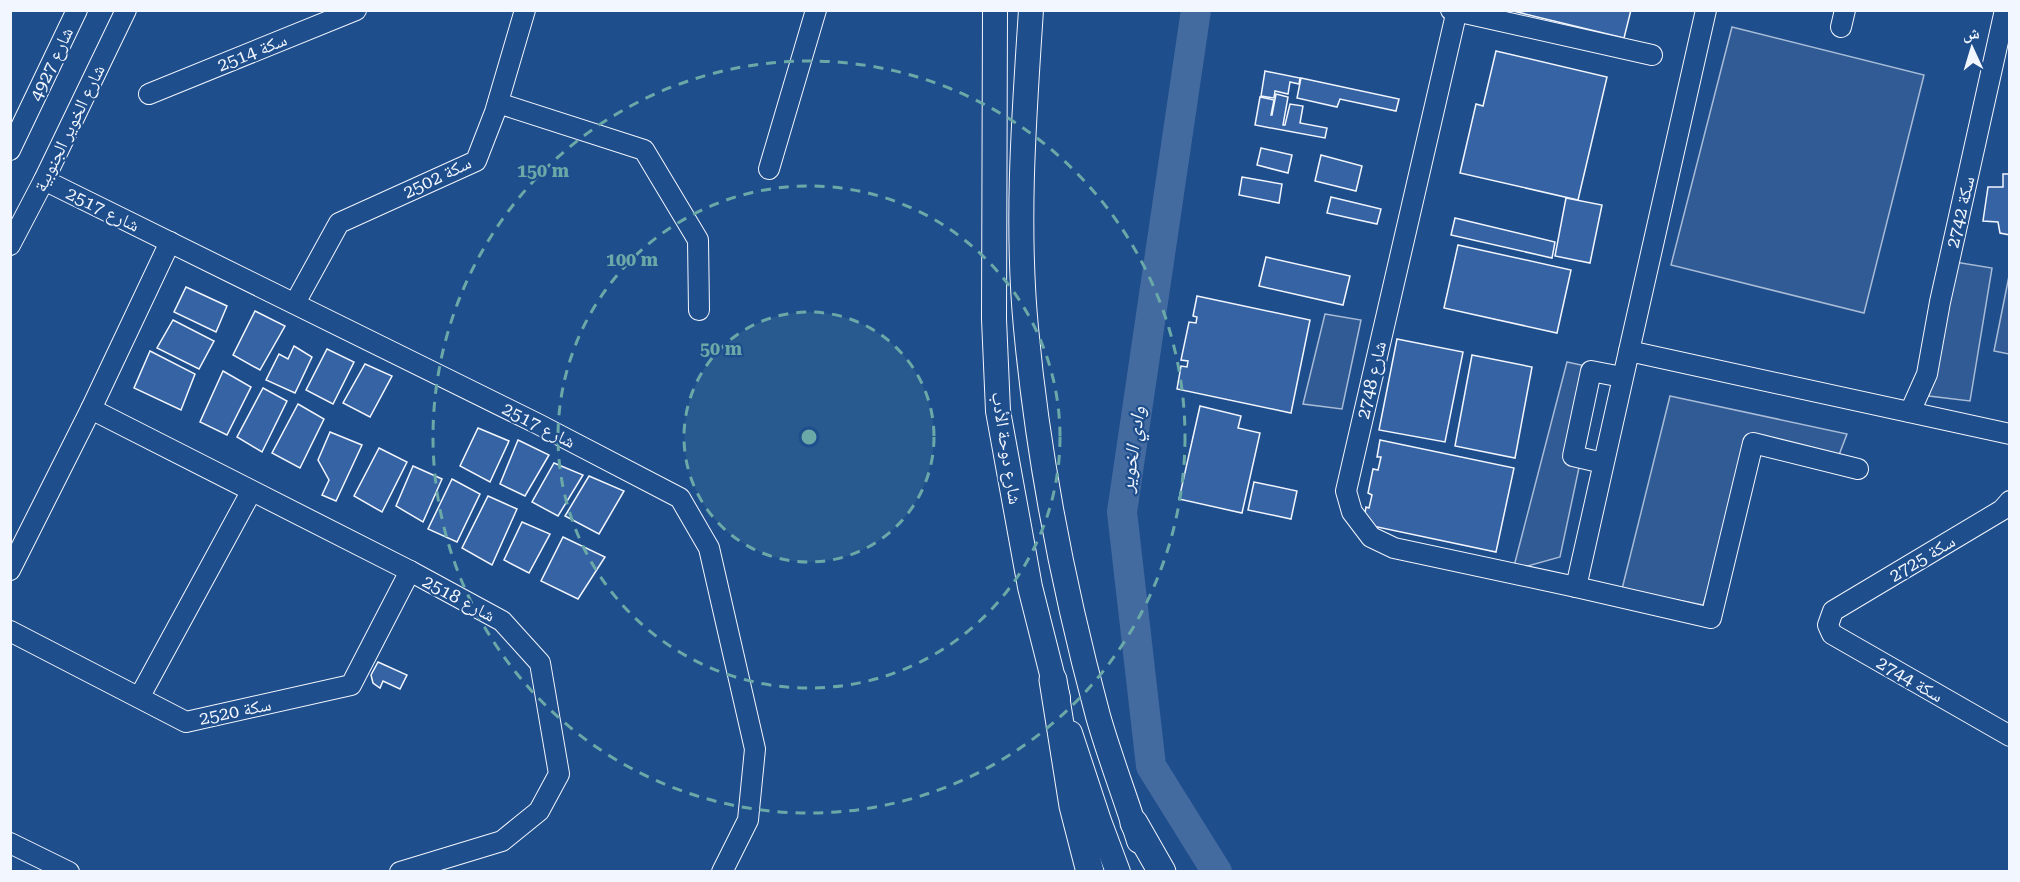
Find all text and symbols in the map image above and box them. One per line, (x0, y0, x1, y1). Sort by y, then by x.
north arrow (1942, 18, 2002, 78)
text: ش (1962, 23, 1980, 44)
street label: شارع 4927 (25, 24, 78, 105)
street label: سكة 2514 (214, 29, 290, 75)
street label: شارع الخوير الجنوبية (29, 61, 110, 195)
street label: 2502 سكة (400, 152, 474, 202)
text: 150 m (517, 160, 570, 181)
street label: سكة 2742 (1942, 174, 1978, 250)
street label: 2517 شارع (62, 182, 143, 237)
text: 100 m (606, 249, 659, 270)
text: 50 m (700, 338, 743, 359)
street label: شارع 2748 (1352, 339, 1391, 421)
street label: شارع دوحة الأدب (987, 390, 1026, 506)
street label: 2517 شارع (499, 398, 579, 453)
water label: وادي الخوير (1114, 405, 1154, 496)
centre of rings (799, 427, 819, 447)
street label: سكة 2725 (1885, 530, 1959, 586)
street label: 2518 شارع (419, 570, 499, 627)
street label: سكة 2744 (1873, 652, 1947, 706)
street label: سكة 2520 (197, 693, 273, 729)

